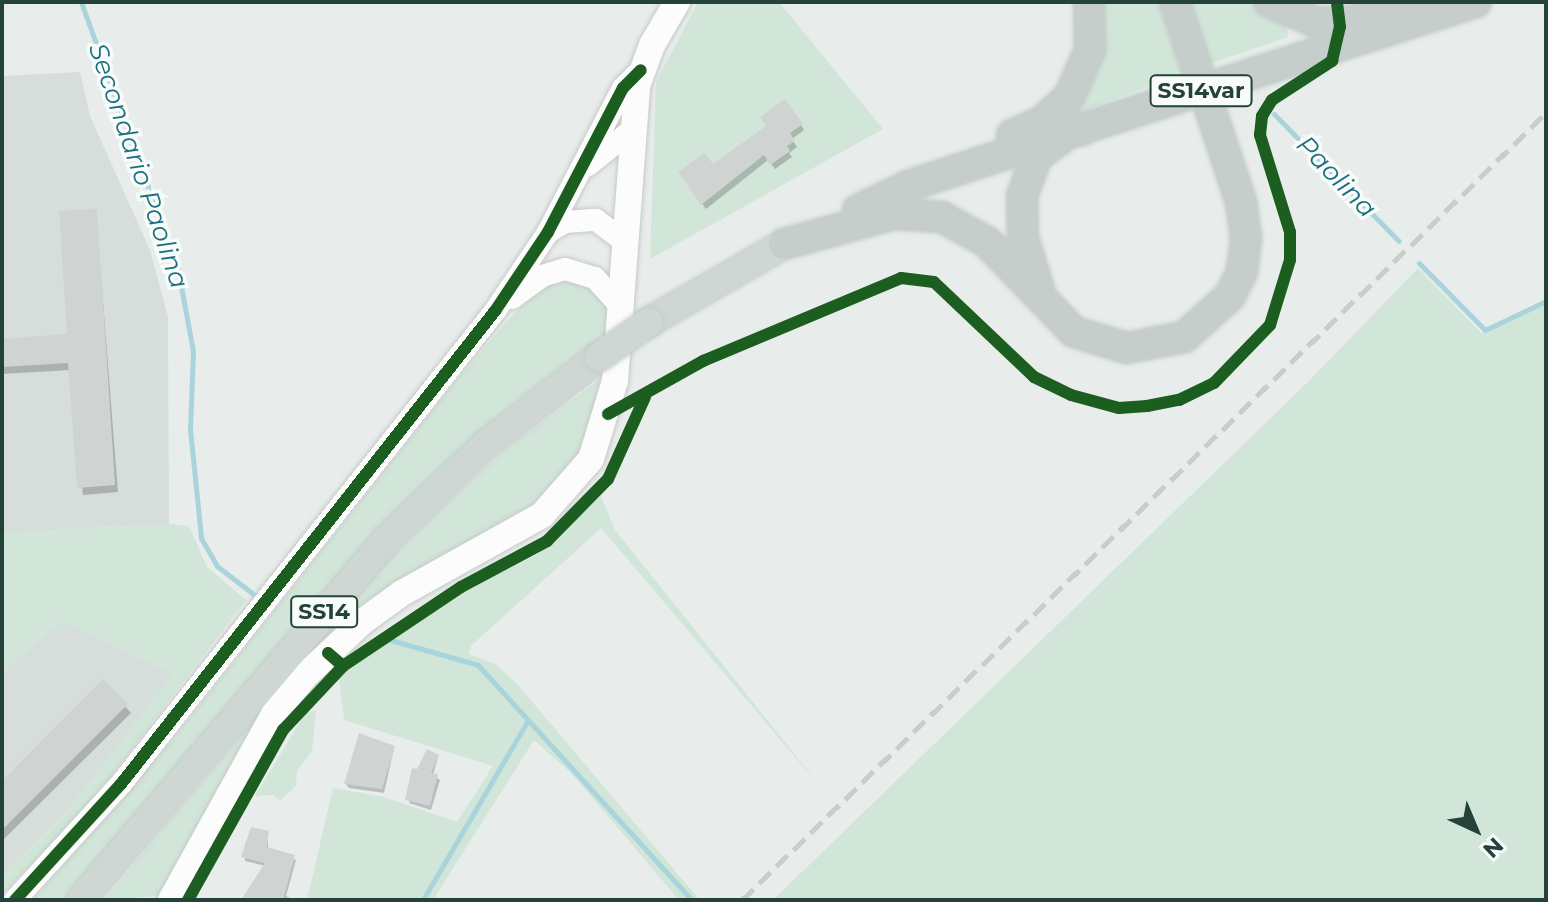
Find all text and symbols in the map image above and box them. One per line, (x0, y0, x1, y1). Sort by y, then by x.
water label: Secondario Paolina (81, 39, 195, 293)
road number: SS14var (1149, 73, 1253, 109)
water label: Paolina (1290, 130, 1382, 224)
road number: SS14 (290, 594, 358, 630)
north arrow (1436, 790, 1516, 870)
text: N (1477, 832, 1509, 864)

